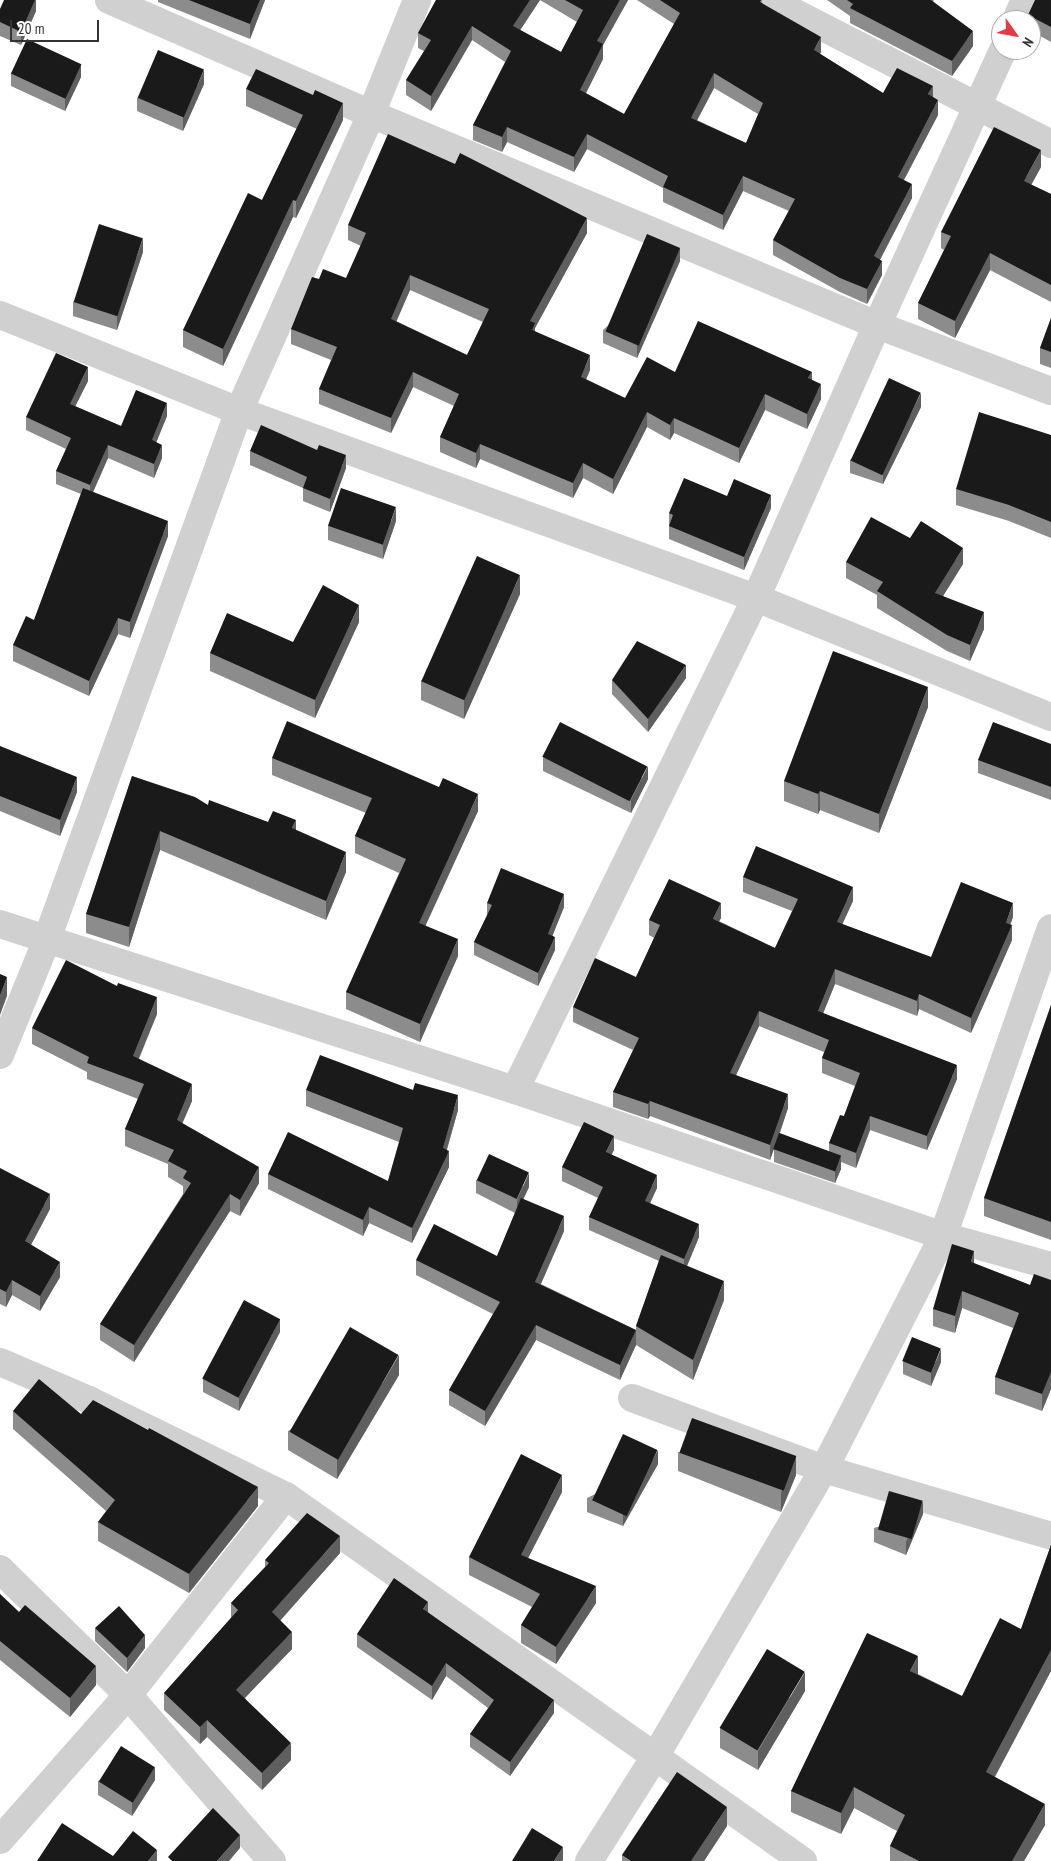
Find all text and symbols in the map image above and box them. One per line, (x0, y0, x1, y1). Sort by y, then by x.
scale bar (12, 10, 101, 42)
north arrow (991, 10, 1041, 60)
text: 20 m (18, 19, 44, 38)
text: N (1018, 34, 1038, 50)

